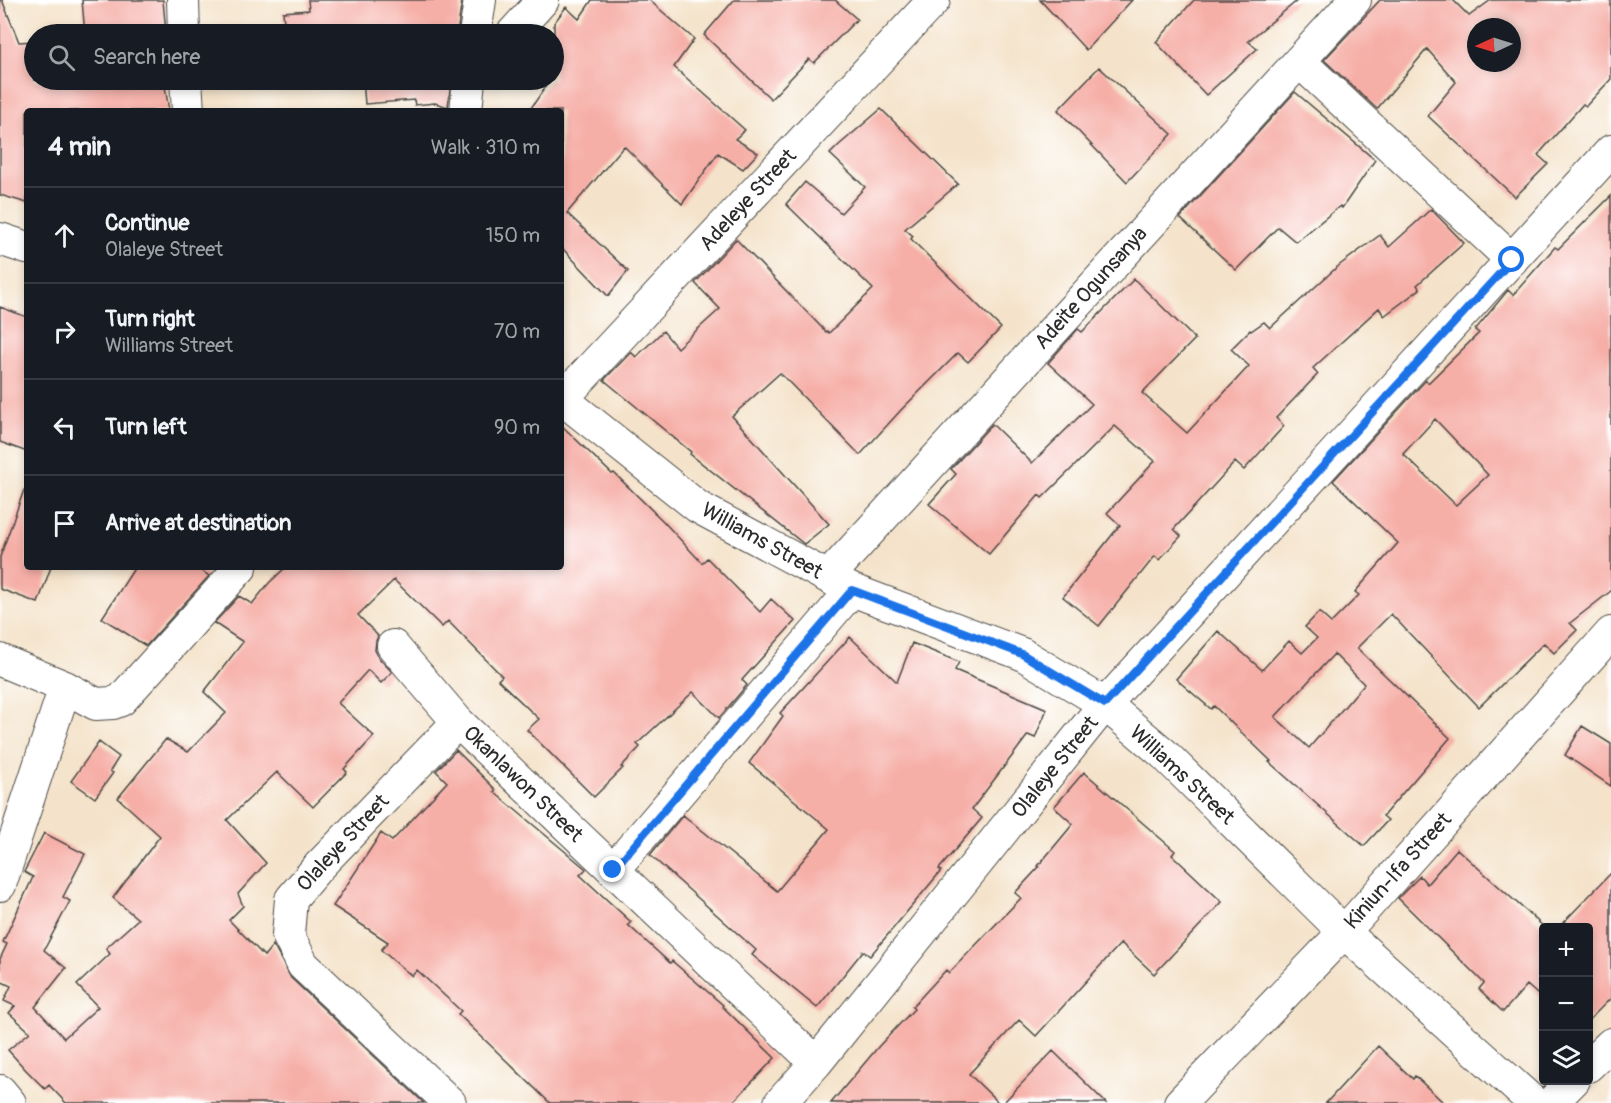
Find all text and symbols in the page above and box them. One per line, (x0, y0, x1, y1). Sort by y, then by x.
north arrow (1467, 18, 1521, 72)
search box (24, 24, 564, 90)
icon: search (45, 41, 78, 74)
text: Search here (93, 43, 200, 71)
text: 4 min (48, 131, 111, 163)
text: Walk · 310 m (431, 135, 540, 160)
street label: Adeleye Street (694, 143, 803, 257)
text: Continue (105, 209, 189, 237)
icon: ahead (48, 219, 81, 252)
street label: Adeite Ogunsanya (1029, 221, 1153, 355)
text: 150 m (486, 223, 540, 248)
text: Olaleye Street (105, 237, 223, 262)
route start (1498, 246, 1524, 272)
text: Turn right (105, 305, 195, 333)
icon: right (48, 315, 81, 348)
text: 70 m (494, 319, 540, 344)
text: Williams Street (105, 333, 233, 358)
icon: left (48, 411, 81, 444)
text: Turn left (105, 413, 187, 441)
text: 90 m (494, 415, 540, 440)
street label: Williams Street (697, 497, 828, 586)
icon: arrive (48, 507, 81, 540)
text: Arrive at destination (105, 509, 291, 537)
street label: Olaleye Street (1005, 710, 1105, 824)
street label: Williams Street (1124, 719, 1241, 831)
street label: Okanlawon Street (457, 720, 589, 848)
street label: Olaleye Street (291, 788, 396, 898)
street label: Kiniun-Ifa Street (1338, 807, 1458, 935)
route end (599, 856, 625, 882)
map controls (1539, 923, 1593, 1085)
button: + (1539, 923, 1593, 977)
button: − (1539, 977, 1593, 1031)
button: layers (1539, 1031, 1593, 1085)

